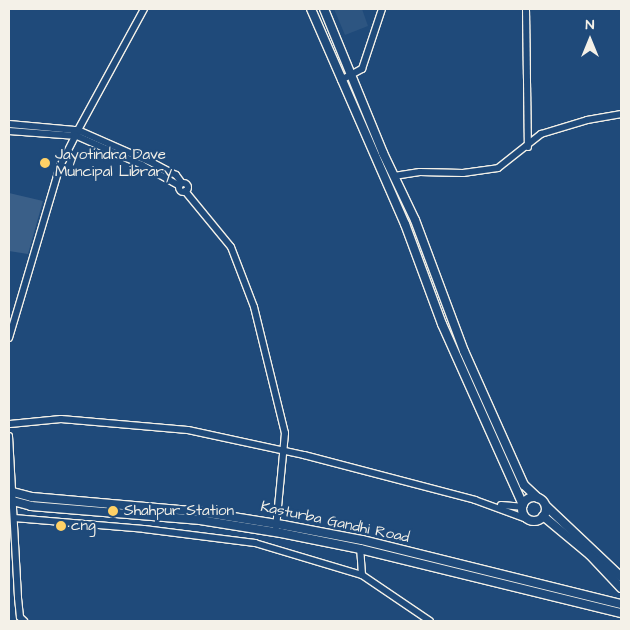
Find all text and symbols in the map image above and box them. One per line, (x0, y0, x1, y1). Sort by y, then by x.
north arrow (565, 15, 615, 65)
text: N (586, 15, 594, 35)
place label: Jayotindra Dave Muncipal Library (55, 145, 172, 180)
marker: Jayotindra Dave Muncipal Library (39, 157, 51, 169)
street label: Kasturba Gandhi Road (259, 497, 411, 547)
place label: Shahpur Station (124, 502, 234, 520)
marker: Shahpur Station (106, 504, 120, 518)
place label: cng (71, 517, 96, 535)
marker: cng (55, 520, 67, 532)

